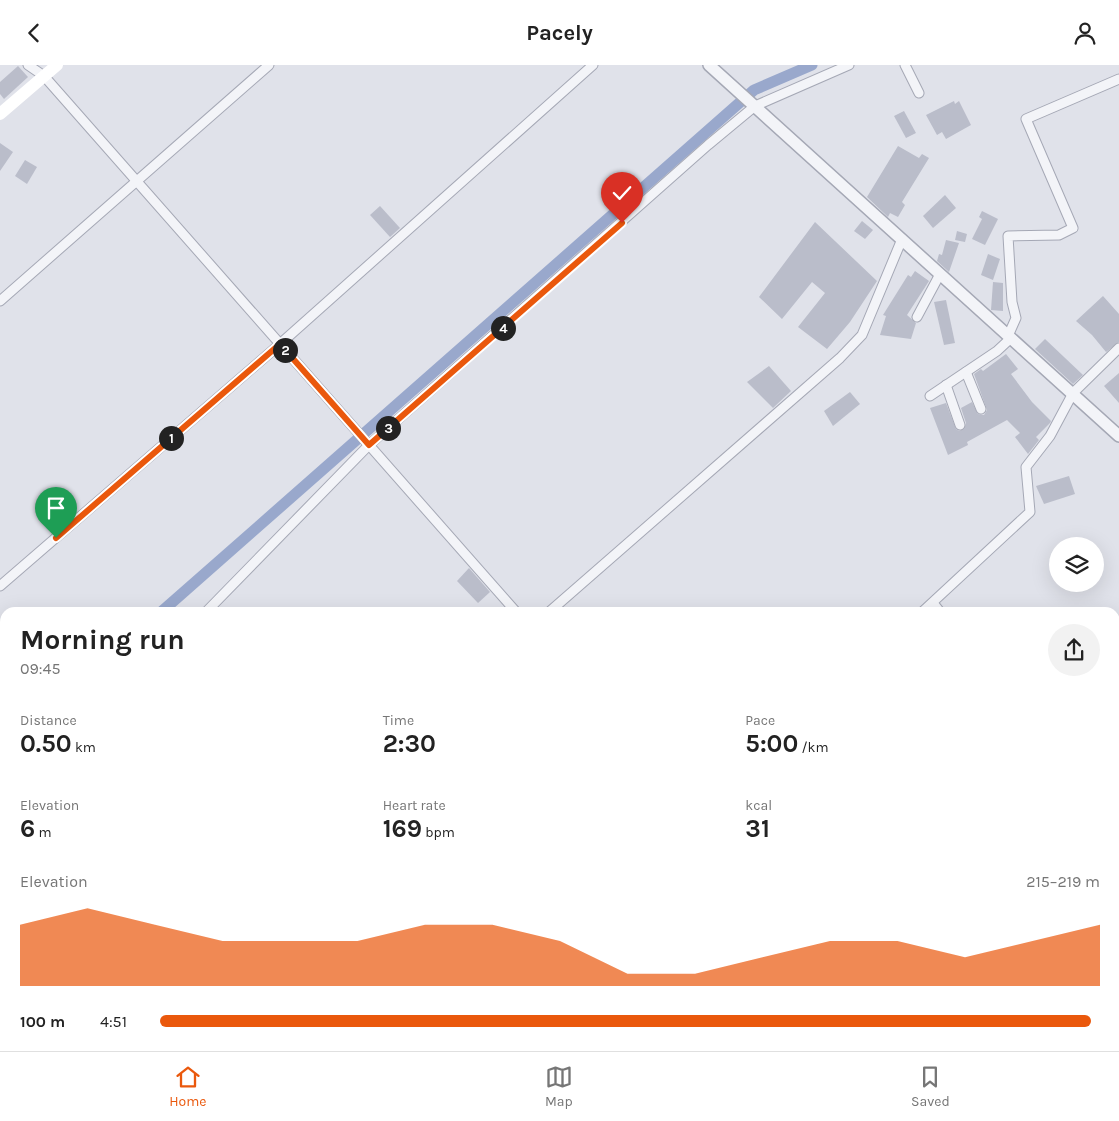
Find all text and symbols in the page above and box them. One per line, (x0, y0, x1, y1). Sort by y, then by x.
icon: back (20, 19, 48, 47)
icon: person (1071, 19, 1099, 47)
text: Pacely (526, 20, 593, 46)
pin (601, 172, 643, 223)
icon: check (608, 179, 636, 207)
pin: 4 (490, 315, 516, 341)
text: 4 (499, 320, 508, 337)
pin: 2 (272, 337, 298, 363)
text: 2 (281, 342, 290, 359)
pin: 3 (376, 415, 400, 441)
text: 3 (384, 420, 393, 437)
pin: 1 (158, 425, 184, 451)
text: 1 (169, 430, 174, 447)
pin (35, 487, 77, 538)
icon: arrive (42, 494, 70, 522)
map controls (1049, 537, 1104, 592)
button: layers (1049, 537, 1104, 592)
text: Morning run (20, 623, 185, 656)
button: share (1048, 624, 1100, 676)
text: 09:45 (20, 659, 60, 678)
text: Distance (20, 712, 77, 729)
text: Time (383, 712, 414, 729)
text: Pace (745, 712, 775, 729)
text: 0.50 (20, 729, 72, 758)
text: 2:30 (383, 729, 436, 758)
text: 5:00 (745, 729, 798, 758)
text: km (72, 739, 96, 756)
text: /km (798, 739, 829, 756)
text: Elevation (20, 797, 79, 814)
text: Heart rate (383, 797, 446, 814)
text: kcal (745, 797, 772, 814)
text: 6 (20, 814, 35, 843)
text: 169 (383, 814, 422, 843)
text: 31 (745, 814, 770, 843)
text: m (35, 824, 52, 841)
text: bpm (422, 824, 455, 841)
text: Elevation (20, 872, 88, 891)
text: 215–219 m (1026, 872, 1100, 891)
text: 100 m (20, 1012, 65, 1031)
text: 4:51 (100, 1012, 127, 1031)
tab: Home (169, 1063, 206, 1110)
tab: Map (545, 1063, 573, 1110)
tab: Saved (911, 1063, 950, 1110)

